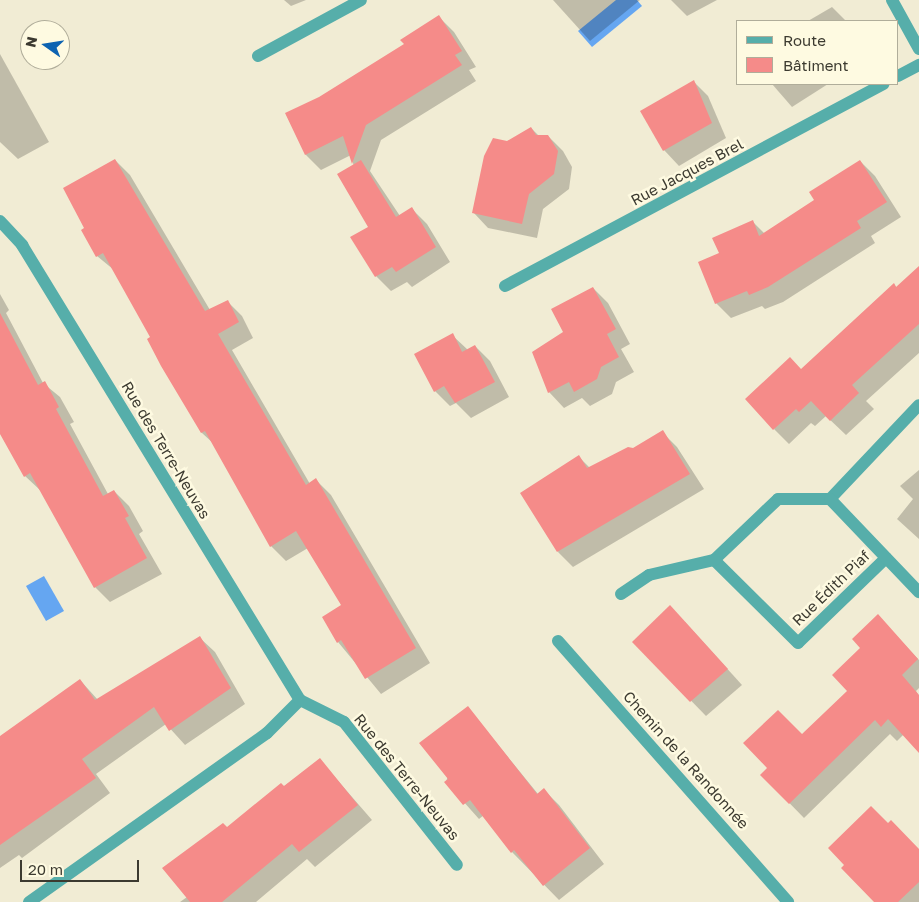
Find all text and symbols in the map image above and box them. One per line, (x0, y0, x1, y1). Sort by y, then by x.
north arrow (20, 20, 70, 70)
legend (736, 20, 899, 85)
text: Route (783, 31, 826, 49)
text: N (21, 35, 40, 49)
text: Bâtiment (783, 56, 848, 74)
street label: Rue Jacques Brel (628, 135, 746, 209)
street label: Rue des Terre-Neuvas (118, 378, 214, 522)
street label: Rue Édith Piaf (789, 547, 873, 629)
street label: Chemin de la Randonnée (619, 687, 753, 833)
street label: Rue des Terre-Neuvas (351, 710, 463, 844)
scale bar (22, 850, 141, 882)
text: 20 m (28, 860, 63, 878)

